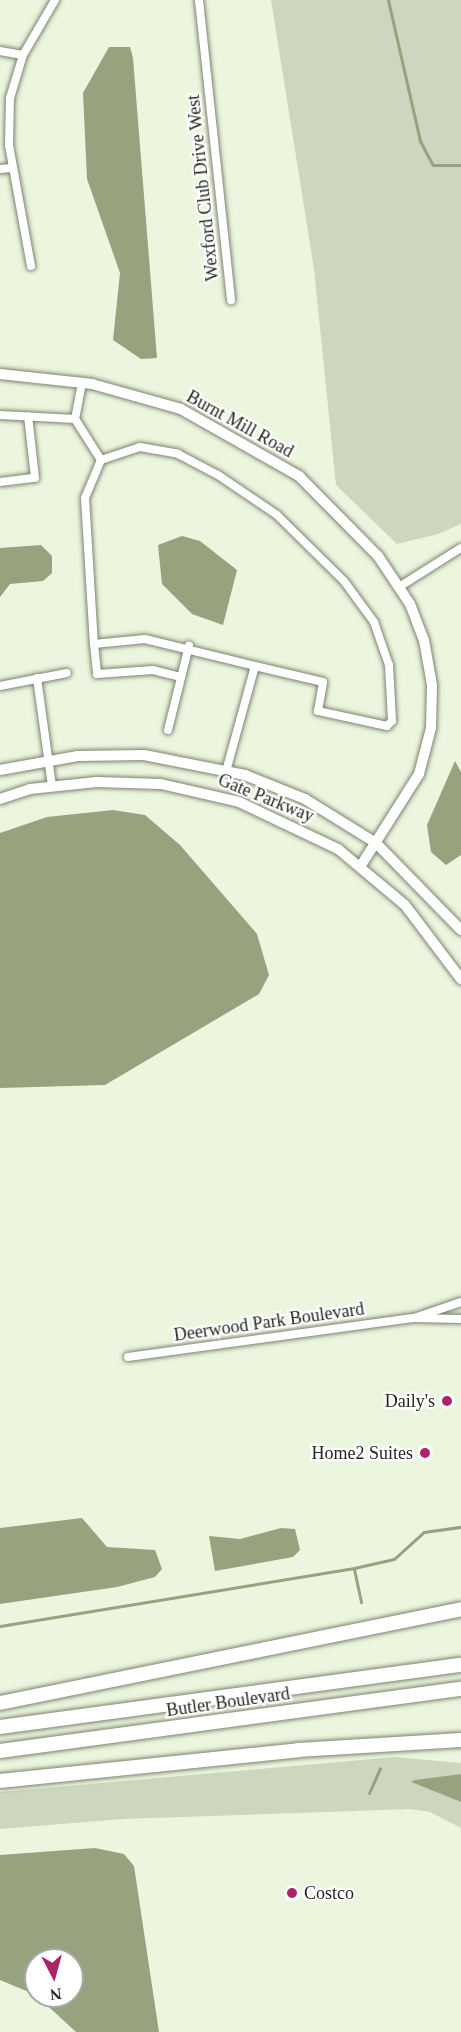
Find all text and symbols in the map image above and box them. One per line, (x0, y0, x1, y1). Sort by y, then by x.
street label: Wexford Club Drive West (182, 94, 224, 282)
street label: Burnt Mill Road (183, 386, 297, 462)
street label: Gate Parkway (215, 769, 317, 827)
street label: Deerwood Park Boulevard (172, 1298, 366, 1346)
place label: Daily's (385, 1390, 435, 1412)
marker: Daily's (440, 1394, 454, 1408)
place label: Home2 Suites (312, 1442, 413, 1464)
marker: Home2 Suites (418, 1446, 432, 1460)
street label: Butler Boulevard (165, 1683, 291, 1721)
place label: Costco (304, 1882, 354, 1904)
marker: Costco (285, 1886, 299, 1900)
north arrow (24, 1948, 84, 2008)
text: N (49, 1985, 62, 2003)

